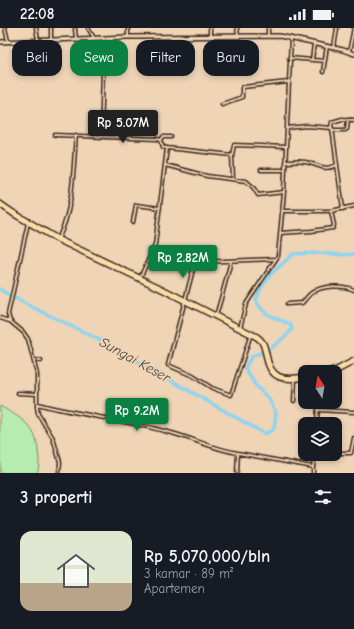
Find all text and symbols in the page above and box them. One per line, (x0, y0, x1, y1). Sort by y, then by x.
text: 22:08 (20, 5, 54, 23)
chip: Beli (12, 40, 62, 76)
chip: Sewa (70, 40, 128, 76)
chip: Filter (136, 40, 195, 76)
chip: Baru (203, 40, 259, 76)
pin: Rp 5.07M (82, 110, 164, 144)
text: Rp 5.07M (97, 115, 149, 130)
pin: Rp 2.82M (142, 245, 224, 279)
text: Rp 2.82M (157, 250, 209, 265)
water label: Sungai Keser (97, 334, 175, 387)
north arrow (298, 365, 342, 409)
map controls (298, 365, 342, 461)
pin: Rp 9.2M (100, 398, 174, 432)
text: Rp 9.2M (114, 403, 160, 418)
button: layers (298, 417, 342, 461)
icon: filters (312, 486, 334, 508)
text: 3 properti (20, 488, 92, 507)
icon: home (52, 547, 100, 595)
text: Rp 5,070,000/bln (144, 547, 270, 566)
text: 3 kamar · 89 m² (144, 566, 233, 581)
text: Apartemen (144, 581, 205, 596)

